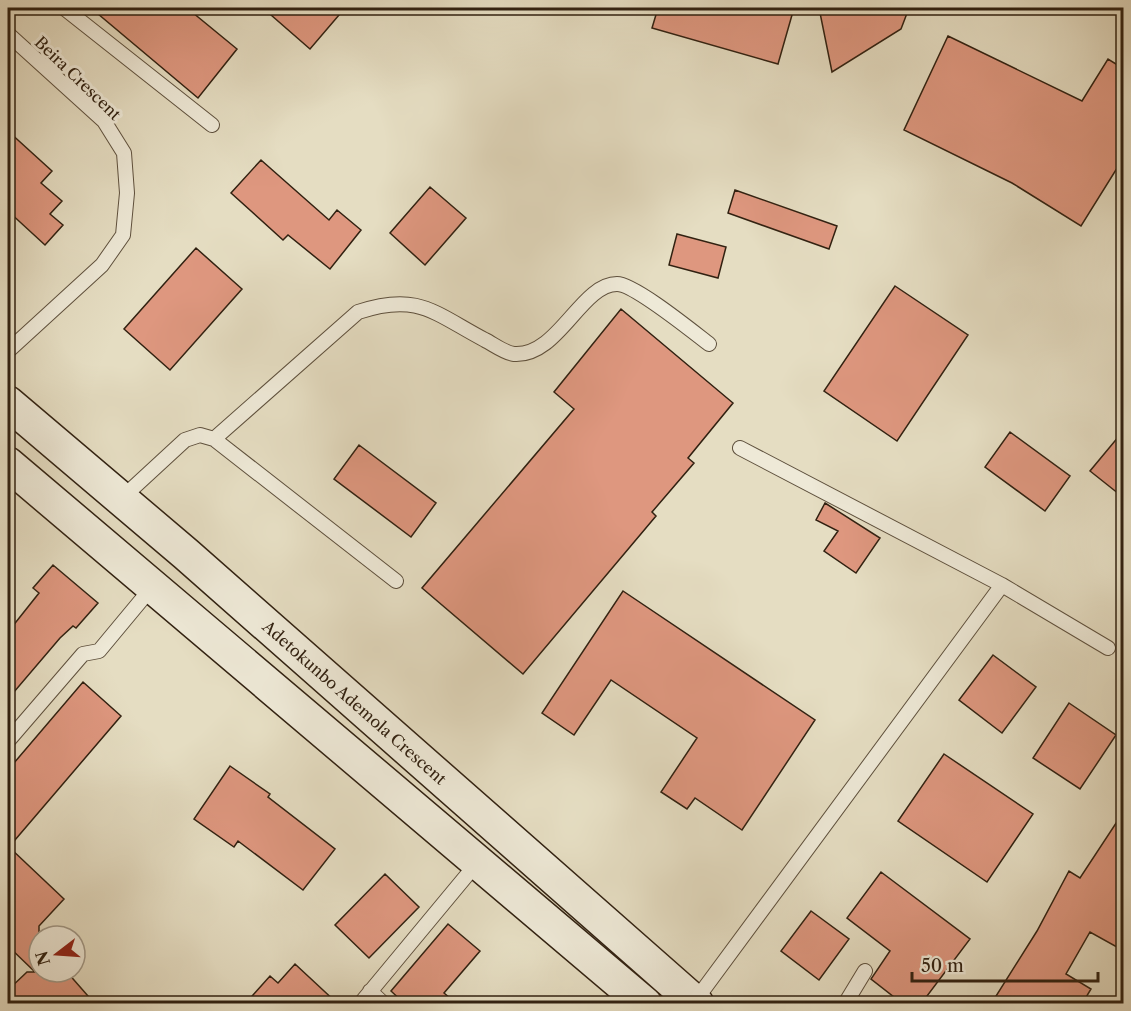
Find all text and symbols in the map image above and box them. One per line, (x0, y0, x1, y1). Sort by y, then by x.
street label: Beira Crescent (31, 32, 125, 124)
street label: Adetokunbo Ademola Crescent (258, 616, 451, 789)
north arrow (27, 924, 87, 984)
scale bar (912, 945, 1098, 983)
text: N (31, 949, 54, 968)
text: 50 m (921, 955, 964, 977)

